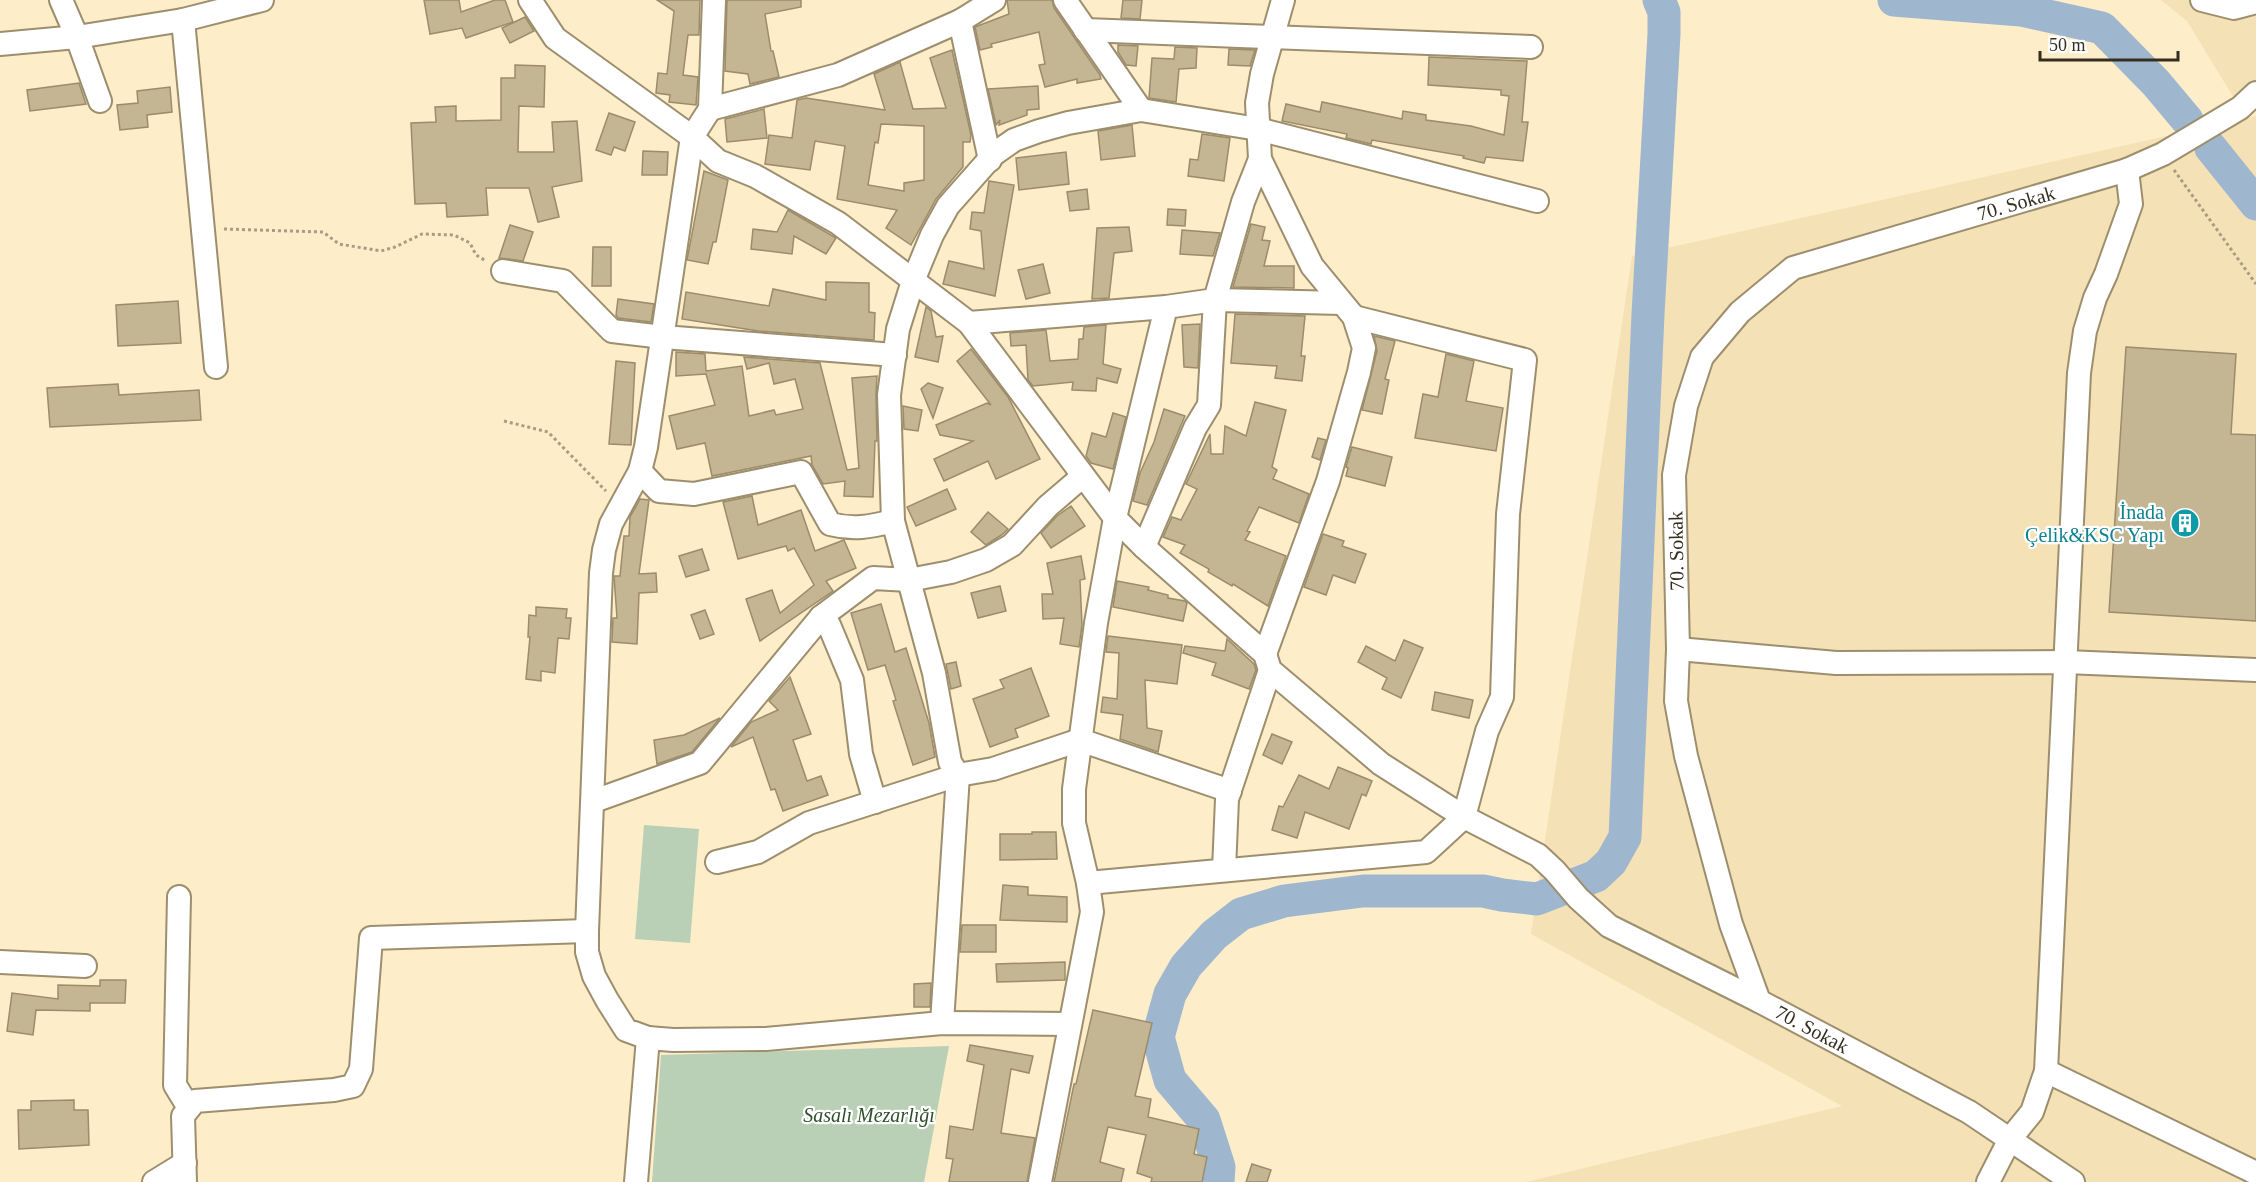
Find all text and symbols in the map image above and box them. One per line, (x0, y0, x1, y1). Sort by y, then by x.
scale bar (2040, 24, 2178, 62)
text: 50 m (2049, 35, 2086, 55)
street label: 70. Sokak (1975, 181, 2057, 225)
place label: İnada Çelik&KSC Yapı (2025, 501, 2164, 547)
building icon: İnada Çelik&KSC Yapı (2169, 507, 2201, 539)
street label: 70. Sokak (1664, 511, 1688, 591)
street label: 70. Sokak (1772, 1001, 1852, 1057)
park label: Sasalı Mezarlığı (803, 1104, 935, 1127)

